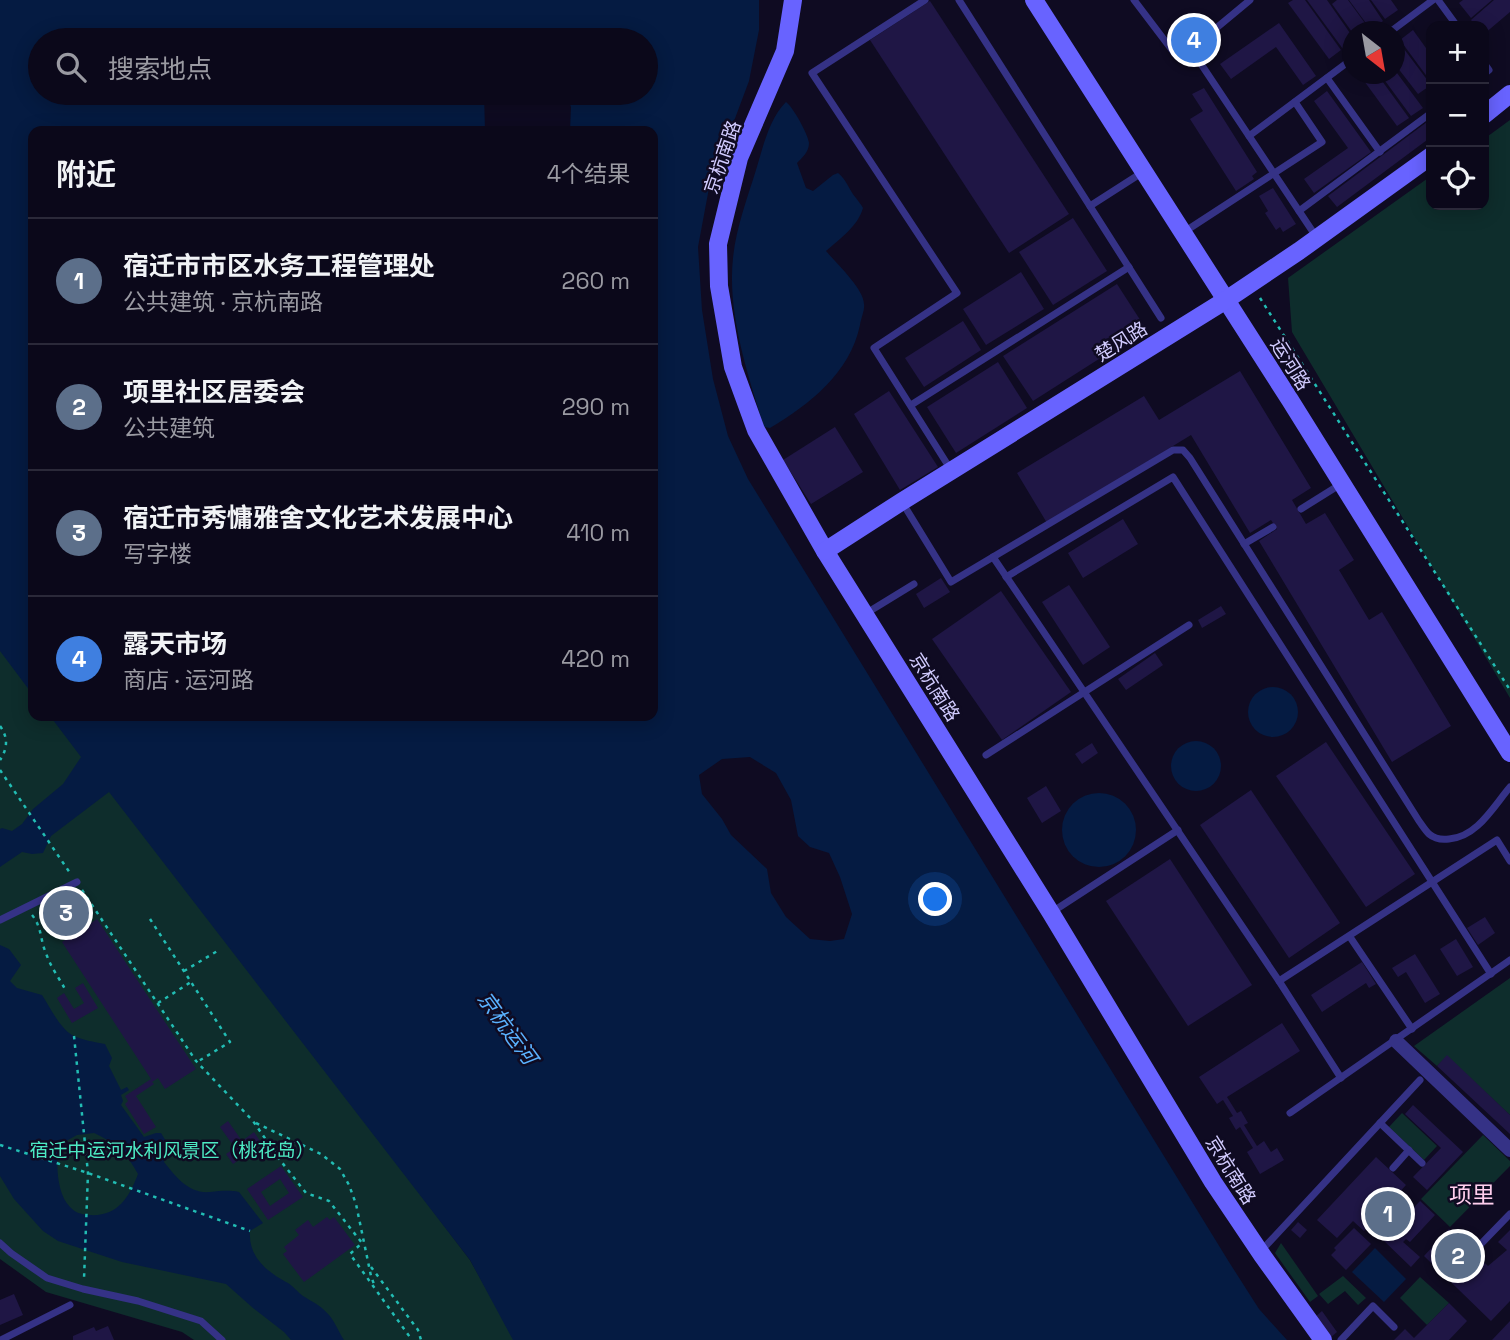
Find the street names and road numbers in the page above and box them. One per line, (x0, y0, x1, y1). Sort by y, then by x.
street label: 京杭南路 (698, 117, 747, 197)
street label: 楚风路 (1090, 316, 1152, 367)
street label: 运河路 (1265, 333, 1316, 395)
street label: 京杭南路 (904, 648, 965, 726)
street label: 京杭南路 (1200, 1131, 1261, 1209)

